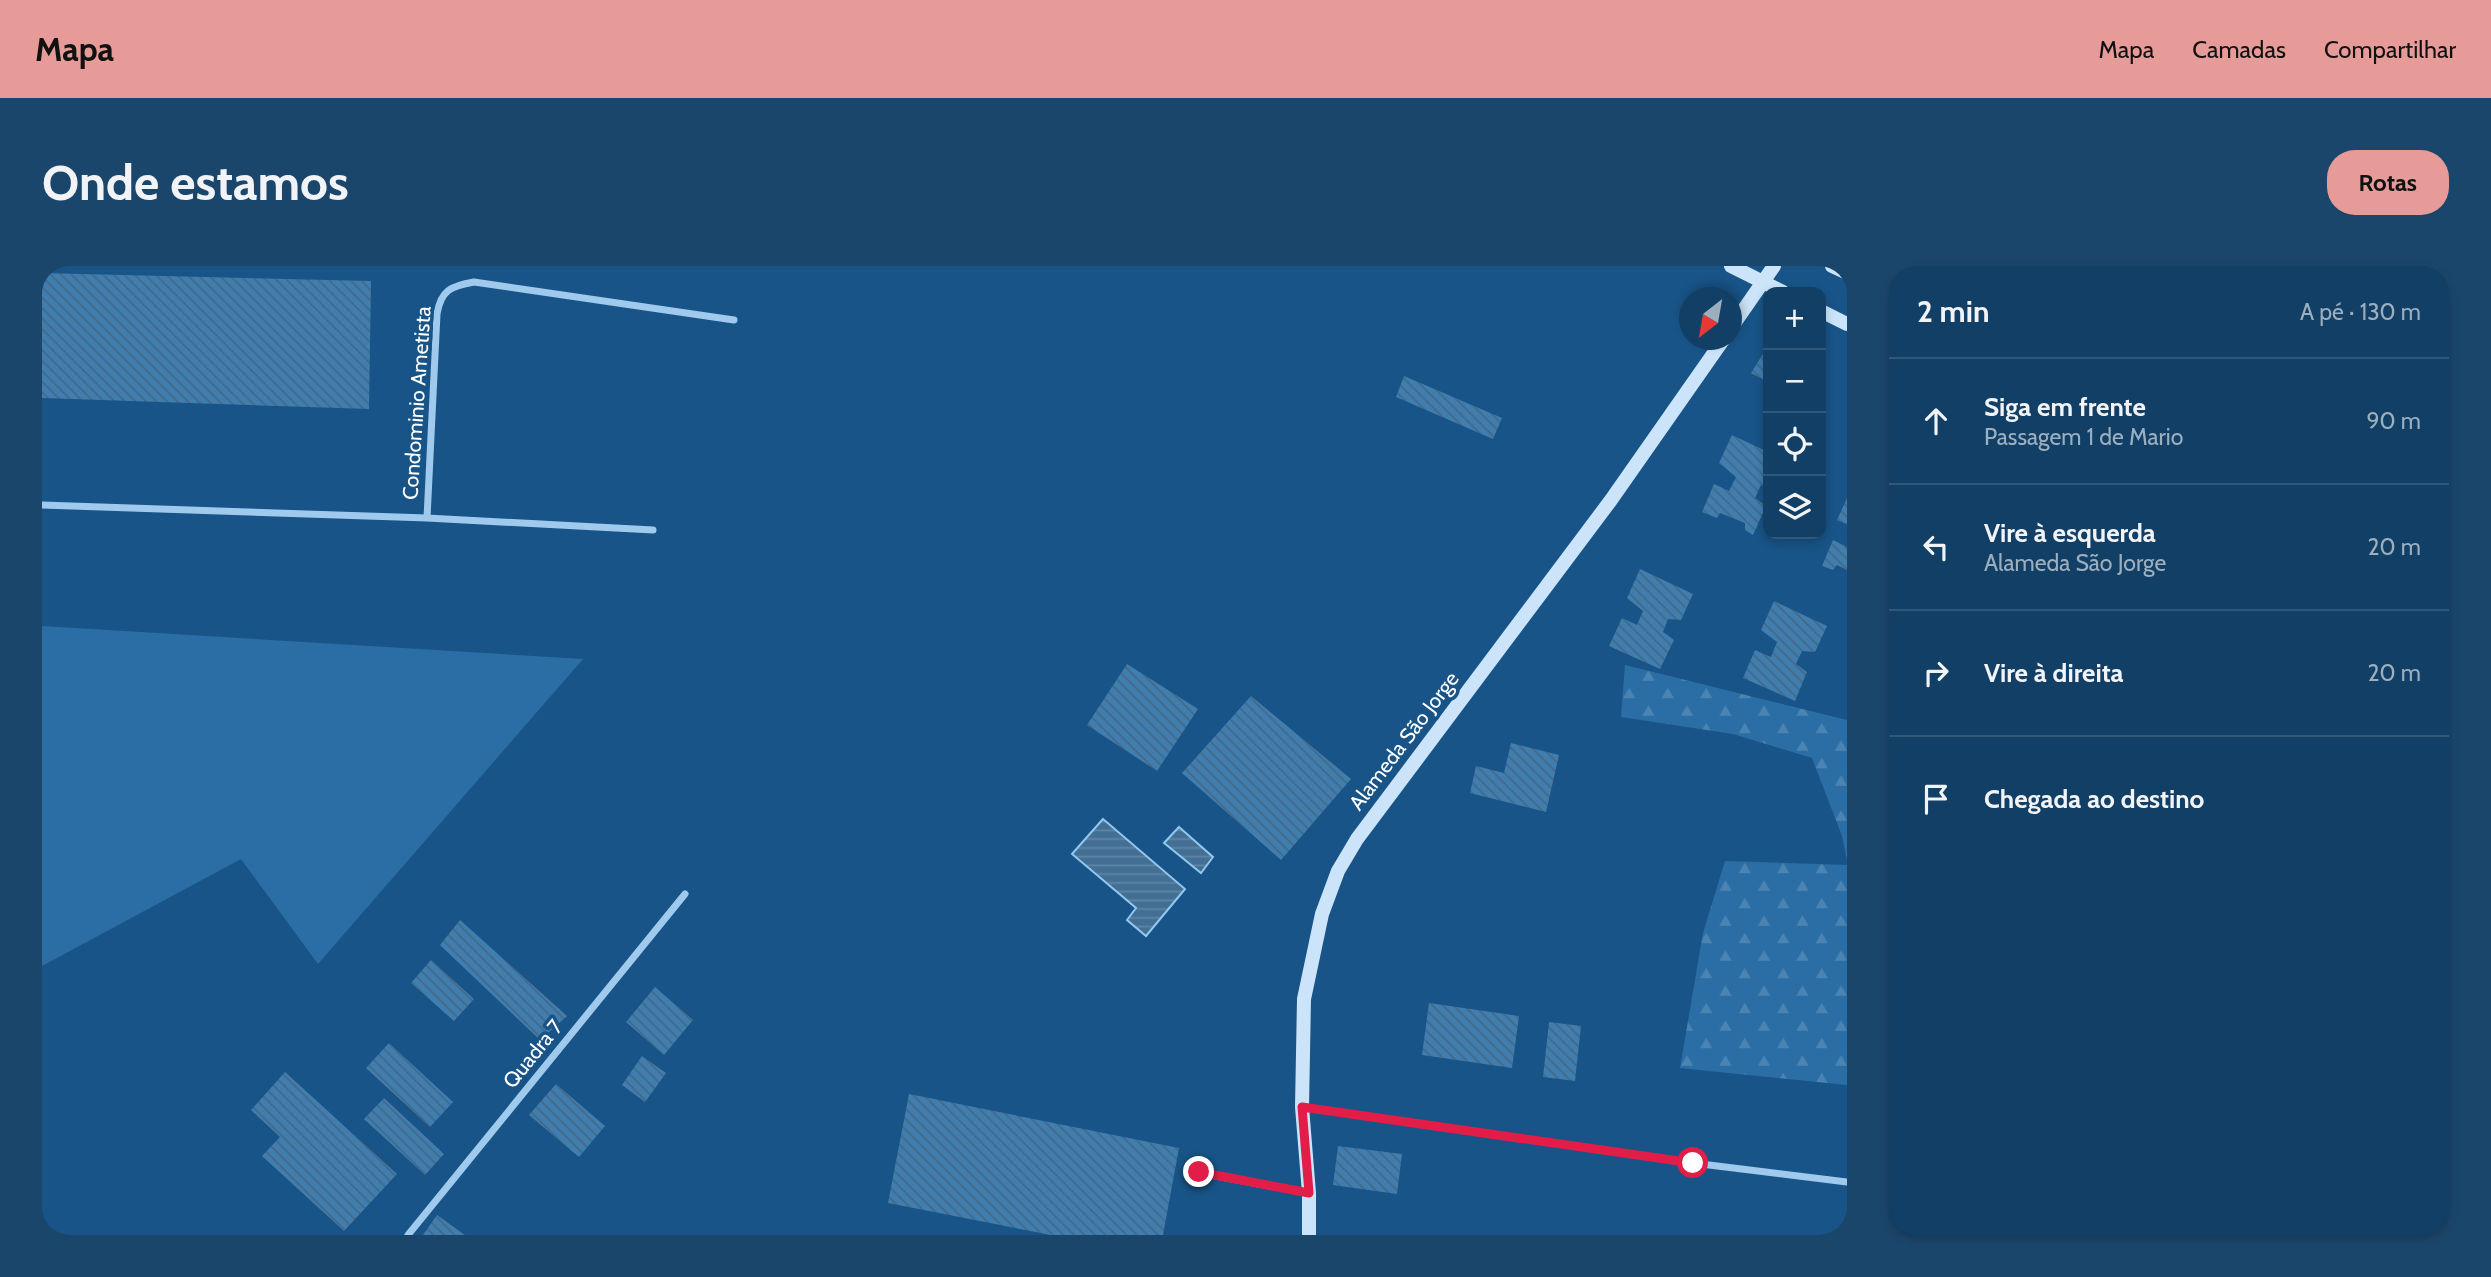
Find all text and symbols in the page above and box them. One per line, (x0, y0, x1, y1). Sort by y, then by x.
text: Mapa (35, 29, 114, 69)
text: Mapa (2098, 35, 2154, 64)
text: Camadas (2192, 35, 2286, 64)
text: Compartilhar (2324, 35, 2456, 64)
button: Rotas (2327, 150, 2449, 215)
text: Onde estamos (42, 153, 349, 212)
north arrow (1679, 287, 1742, 350)
map controls (1763, 287, 1826, 539)
button: + (1763, 287, 1826, 350)
text: 2 min (1917, 293, 1989, 330)
text: A pé · 130 m (2300, 298, 2421, 326)
street label: Condominio Ametista (397, 305, 436, 501)
button: − (1763, 350, 1826, 413)
text: Siga em frente (1984, 391, 2146, 423)
icon: ahead (1917, 402, 1955, 440)
text: 90 m (2367, 407, 2421, 435)
button: locate (1763, 413, 1826, 476)
text: Passagem 1 de Mario (1984, 423, 2183, 451)
button: layers (1763, 476, 1826, 539)
text: Vire à esquerda (1984, 517, 2156, 549)
icon: left (1917, 528, 1955, 566)
text: 20 m (2368, 533, 2421, 561)
text: Alameda São Jorge (1984, 549, 2166, 577)
icon: right (1917, 654, 1955, 692)
text: Vire à direita (1984, 657, 2124, 689)
text: 20 m (2368, 659, 2421, 687)
street label: Alameda São Jorge (1344, 667, 1464, 815)
icon: arrive (1917, 780, 1955, 818)
text: Chegada ao destino (1984, 783, 2204, 815)
street label: Quadra 7 (498, 1014, 568, 1093)
route start (1677, 1147, 1708, 1178)
route end (1183, 1156, 1214, 1187)

